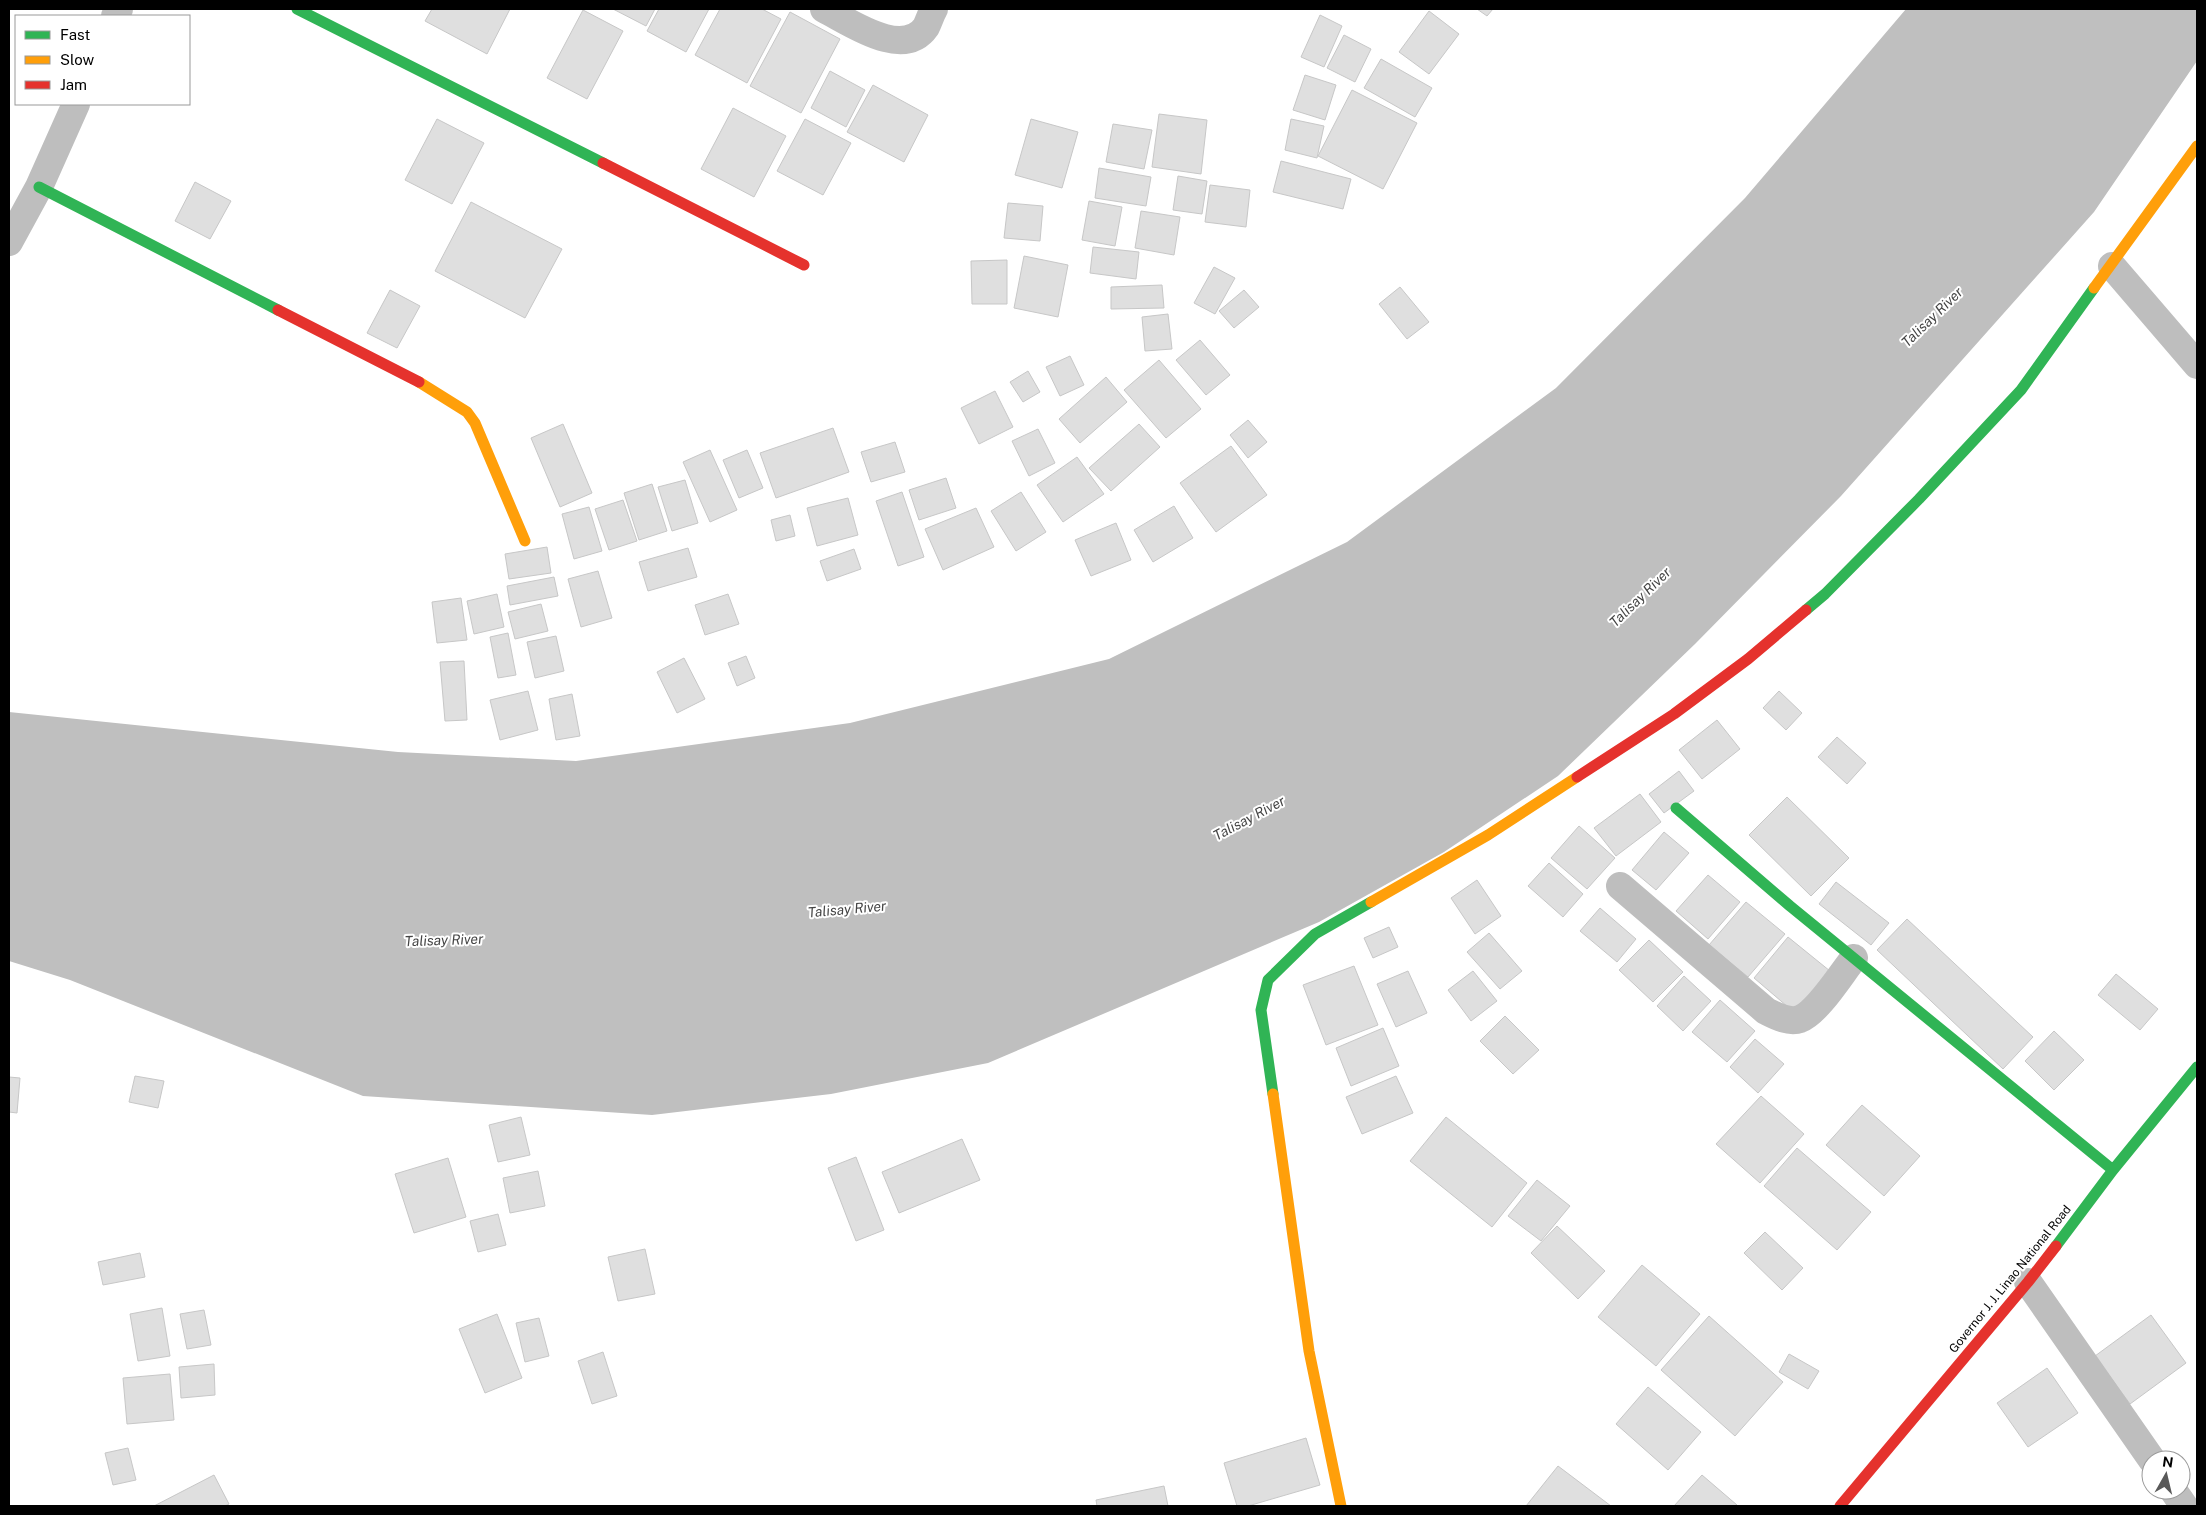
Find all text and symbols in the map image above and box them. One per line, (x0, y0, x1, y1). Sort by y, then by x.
legend (15, 15, 190, 105)
text: Fast (60, 26, 90, 43)
text: Slow (60, 51, 95, 68)
text: Jam (60, 76, 87, 93)
water label: Talisay River (1898, 283, 1966, 350)
water label: Talisay River (1606, 563, 1674, 630)
water label: Talisay River (1211, 792, 1288, 844)
water label: Talisay River (807, 898, 888, 920)
water label: Talisay River (404, 931, 484, 949)
street label: Governor J. J. Linao National Road (1946, 1202, 2074, 1356)
north arrow (2141, 1450, 2191, 1500)
text: N (2161, 1453, 2174, 1471)

